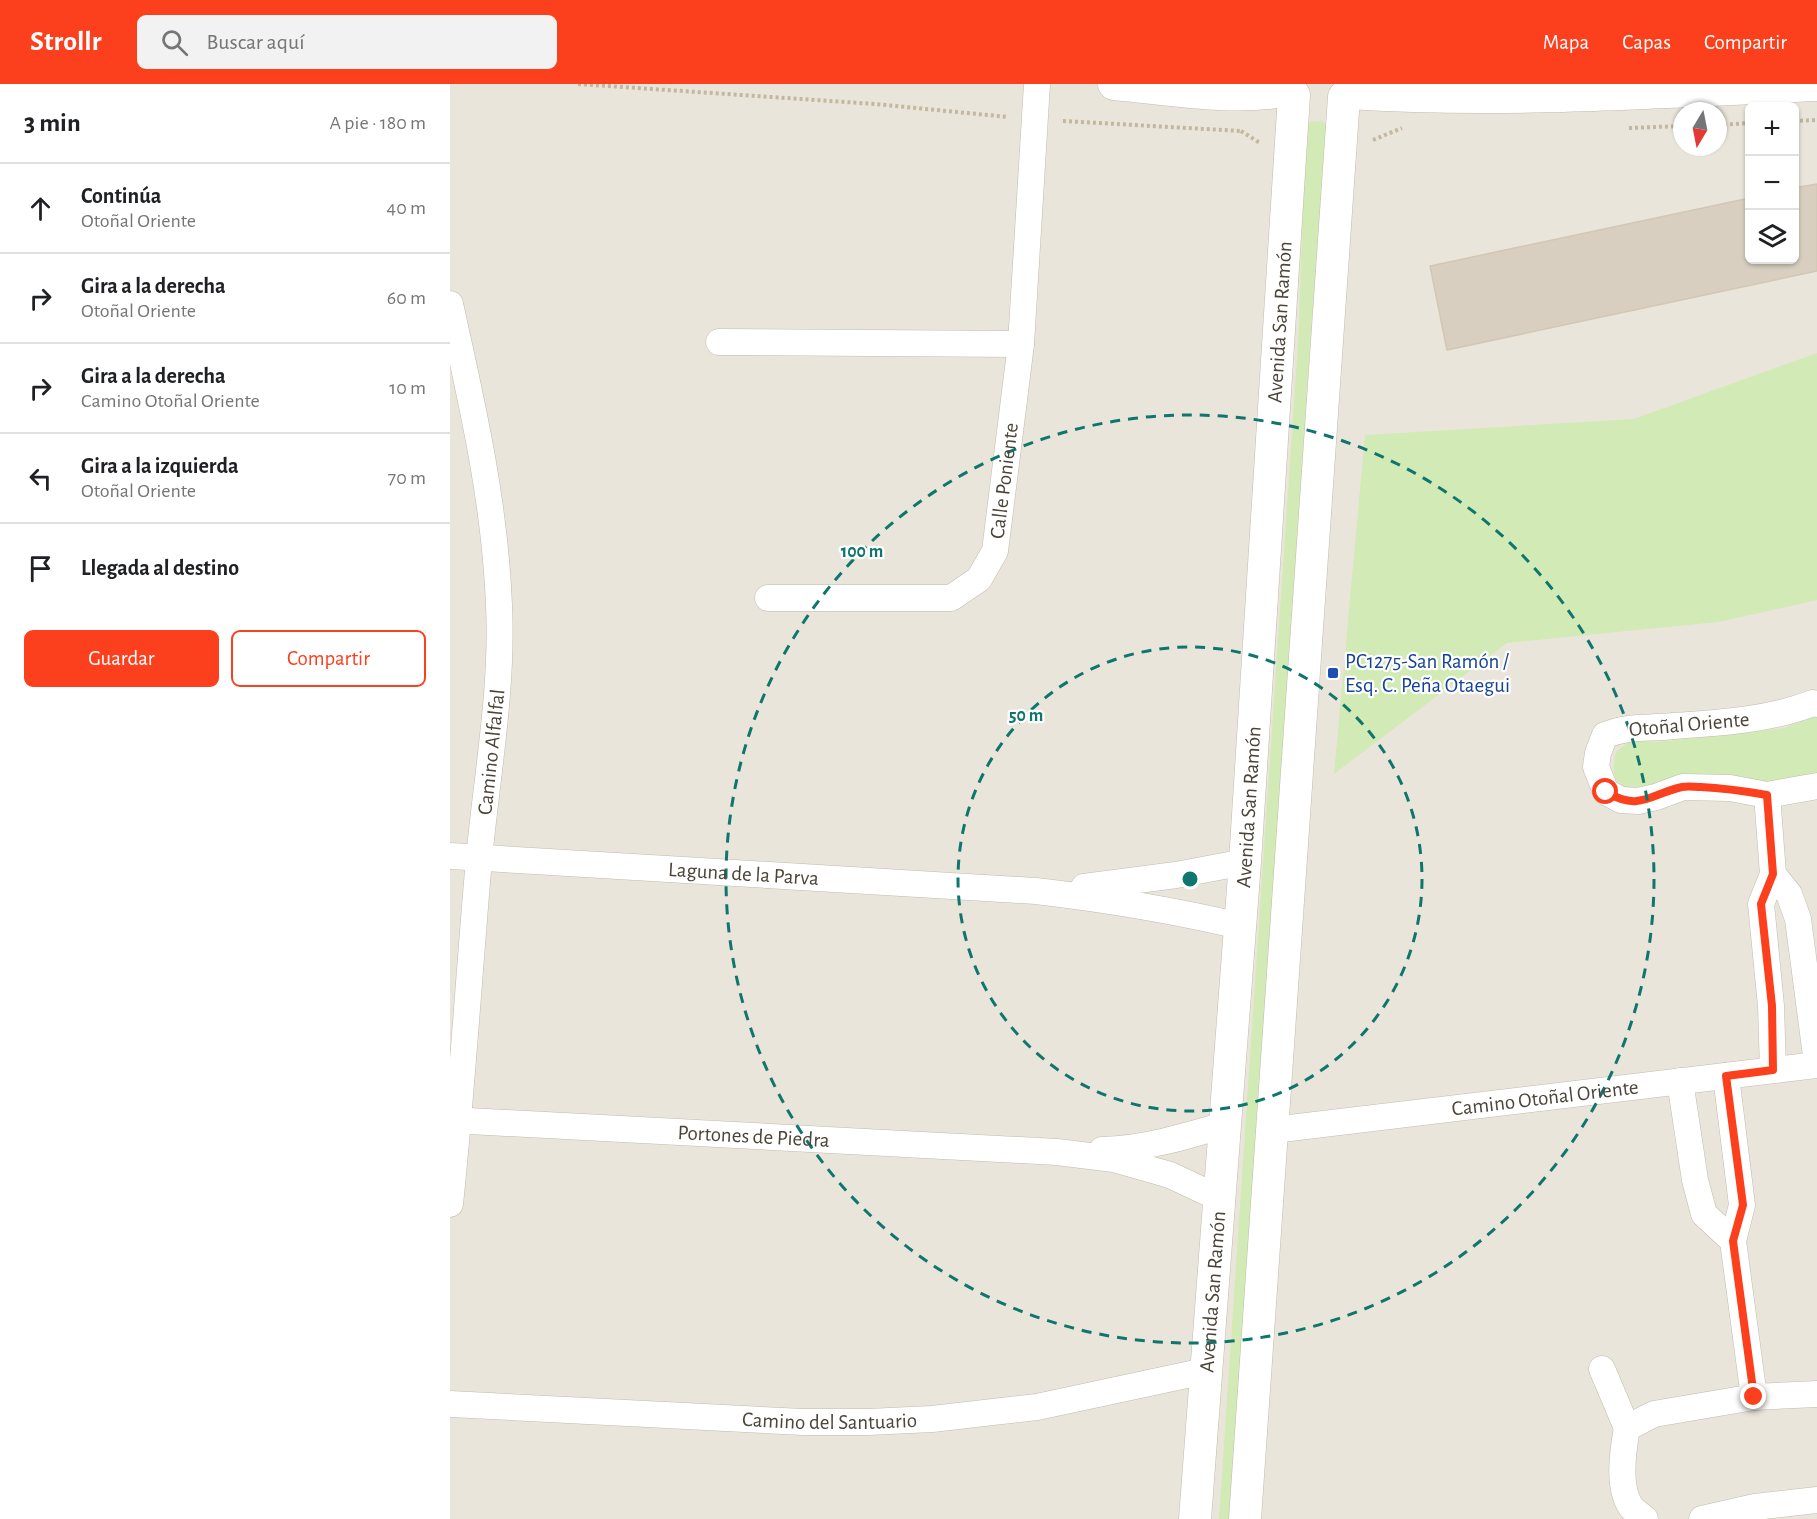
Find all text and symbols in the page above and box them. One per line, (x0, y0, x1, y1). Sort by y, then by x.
search box (137, 15, 557, 69)
icon: search (158, 26, 191, 59)
text: Strollr (30, 28, 101, 56)
text: Buscar aquí (206, 31, 304, 53)
text: Mapa (1543, 32, 1589, 53)
text: Capas (1622, 32, 1671, 53)
text: Compartir (1704, 32, 1787, 53)
north arrow (1673, 102, 1727, 156)
map controls (1745, 102, 1799, 264)
button: + (1745, 102, 1799, 156)
text: 3 min (24, 110, 81, 136)
text: A pie · 180 m (330, 113, 426, 133)
button: − (1745, 156, 1799, 210)
text: Continúa (81, 185, 161, 207)
icon: ahead (24, 192, 57, 225)
text: 40 m (387, 198, 426, 218)
button: layers (1745, 210, 1799, 264)
text: Otoñal Oriente (81, 211, 196, 231)
street label: Avenida San Ramón (1264, 241, 1296, 403)
text: Gira a la derecha (81, 275, 226, 297)
icon: right (24, 282, 57, 315)
text: 60 m (387, 288, 426, 308)
text: Otoñal Oriente (81, 301, 196, 321)
text: Gira a la derecha (81, 365, 226, 387)
icon: right (24, 372, 57, 405)
text: 10 m (389, 378, 426, 398)
text: Camino Otoñal Oriente (81, 391, 260, 411)
street label: Calle Poniente (987, 421, 1022, 540)
text: Gira a la izquierda (81, 455, 239, 477)
icon: left (24, 462, 57, 495)
text: 70 m (388, 468, 426, 488)
text: Otoñal Oriente (81, 481, 196, 501)
text: 100 m (841, 543, 883, 561)
icon: arrive (24, 552, 57, 585)
text: Llegada al destino (81, 557, 239, 579)
button: Guardar (24, 630, 219, 687)
button: Compartir (231, 630, 426, 687)
place label: PC1275-San Ramón / Esq. C. Peña Otaegui (1345, 651, 1510, 696)
marker: PC1275-San Ramón / Esq. C. Peña Otaegui (1326, 666, 1340, 680)
street label: Camino Alfalfal (474, 688, 509, 816)
text: 50 m (1009, 707, 1043, 725)
street label: Otoñal Oriente (1628, 709, 1750, 740)
street label: Avenida San Ramón (1233, 726, 1265, 889)
route start (1592, 778, 1618, 804)
street label: Laguna de la Parva (668, 859, 820, 889)
centre of rings (1180, 869, 1200, 889)
street label: Camino Otoñal Oriente (1451, 1076, 1640, 1120)
street label: Portones de Piedra (677, 1122, 830, 1151)
street label: Avenida San Ramón (1196, 1210, 1229, 1373)
route end (1740, 1383, 1766, 1409)
street label: Camino del Santuario (741, 1409, 918, 1433)

